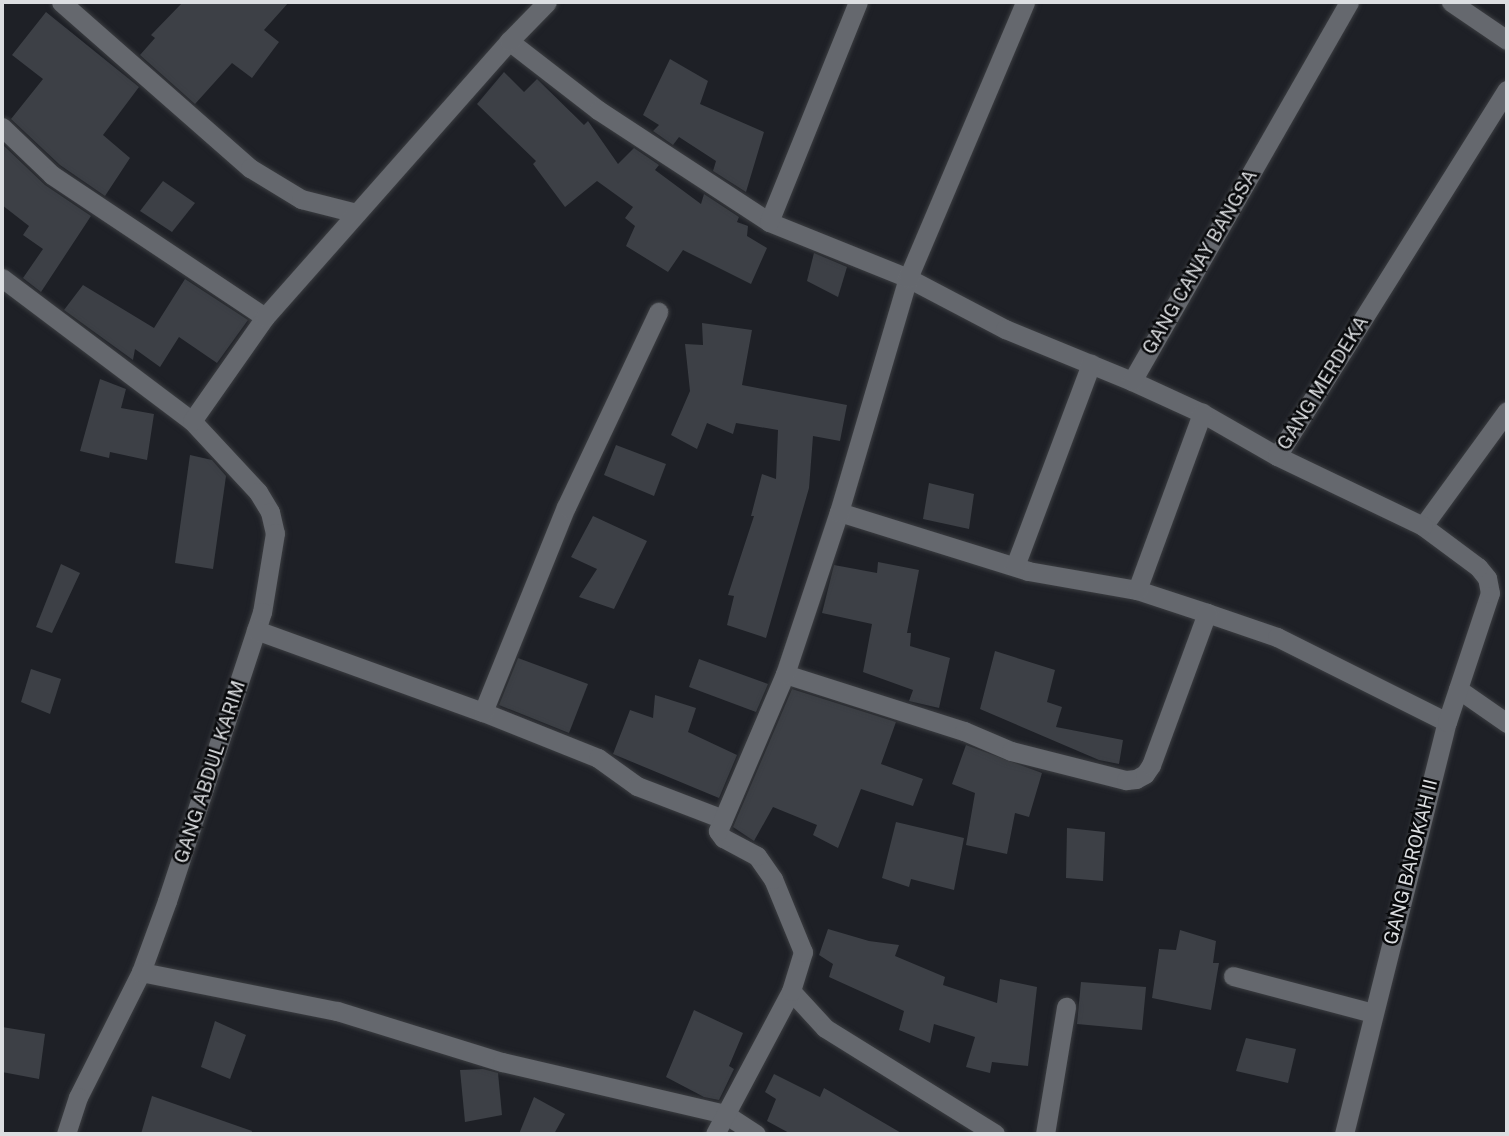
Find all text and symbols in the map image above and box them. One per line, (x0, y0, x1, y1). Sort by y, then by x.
street label: GANG CANAY BANGSA (1138, 166, 1262, 358)
street label: GANG MERDEKA (1273, 312, 1373, 454)
street label: GANG ABDUL KARIM (170, 678, 250, 866)
street label: GANG BAROKAH II (1379, 777, 1443, 947)

